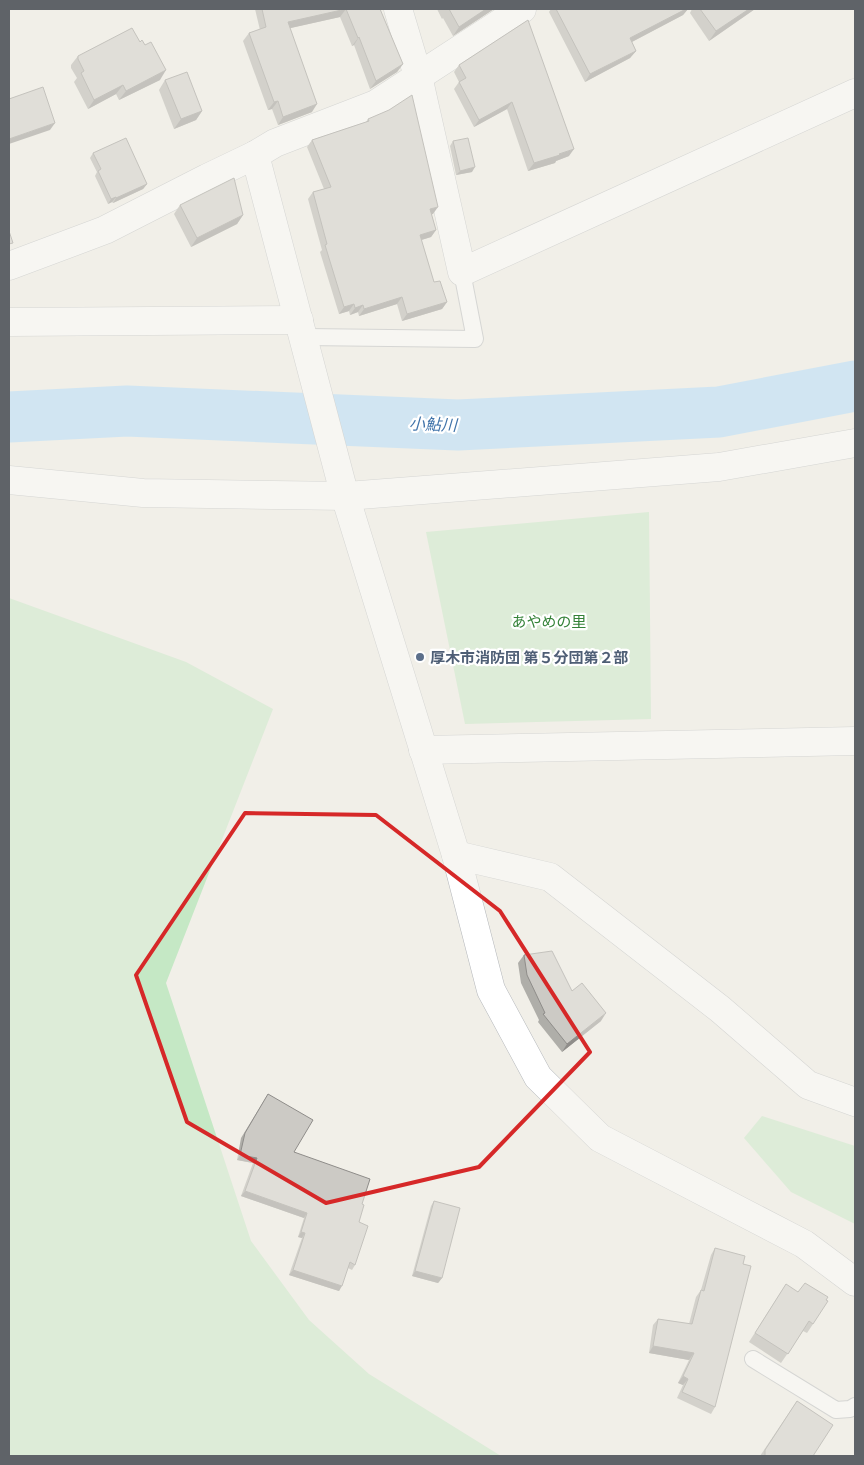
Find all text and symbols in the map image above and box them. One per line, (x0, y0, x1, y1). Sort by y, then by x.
water label: 小鮎川 (409, 414, 459, 434)
park label: あやめの里 (511, 613, 587, 630)
place label: 厚木市消防団 第５分団第２部 (430, 649, 629, 666)
marker: 厚木市消防団 第５分団第２部 (414, 651, 426, 663)

